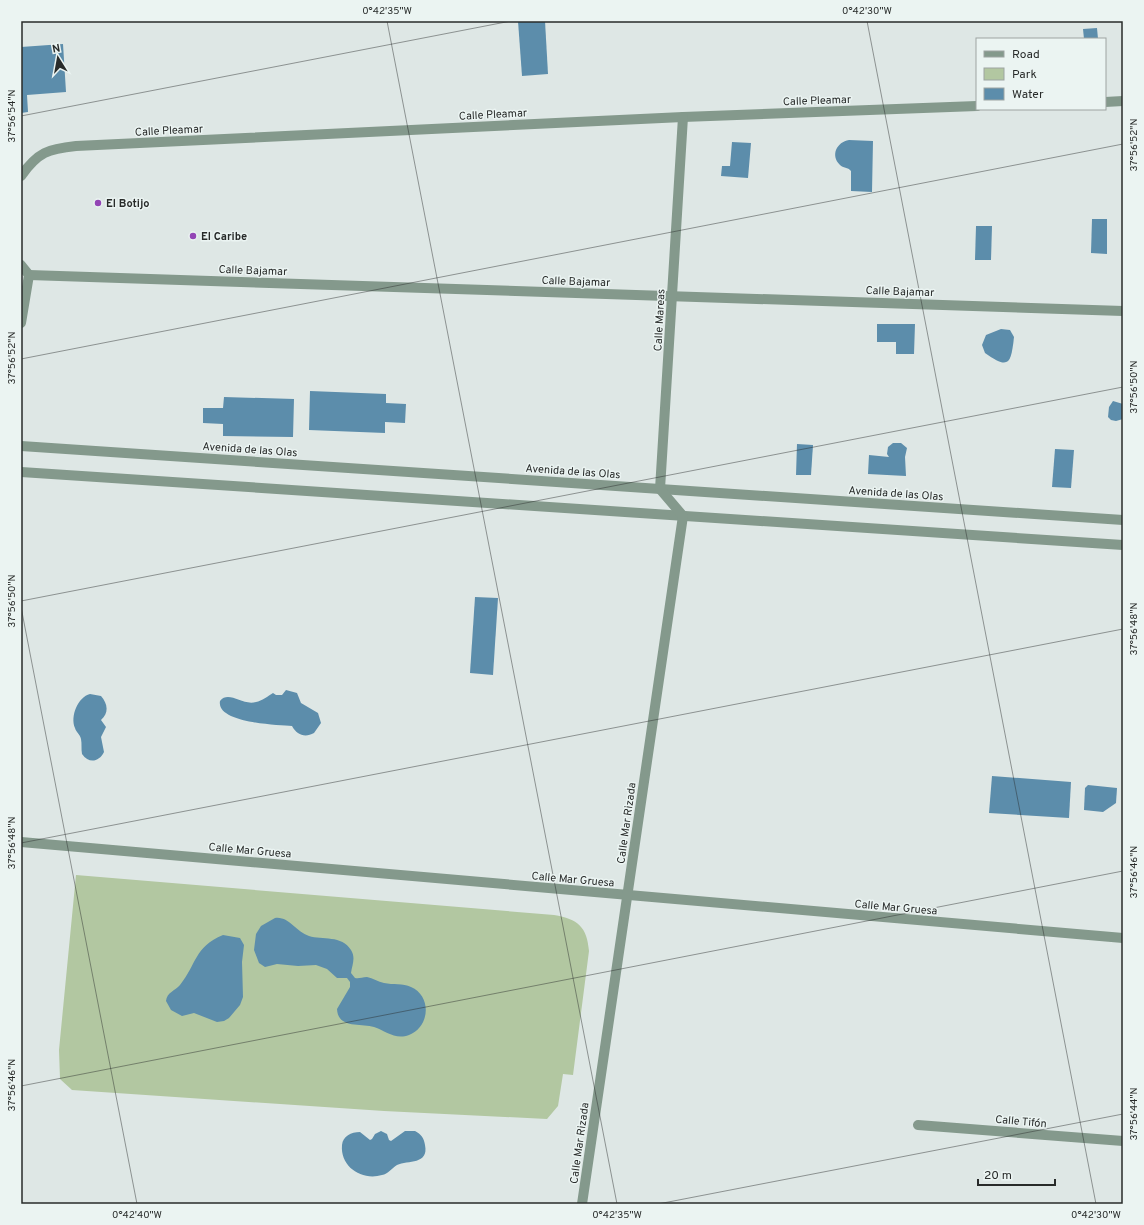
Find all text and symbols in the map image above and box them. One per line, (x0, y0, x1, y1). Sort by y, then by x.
text: 0°42'35"W (362, 5, 412, 18)
text: 0°42'30"W (842, 5, 892, 18)
north arrow (38, 38, 78, 78)
legend (976, 38, 1106, 110)
text: N (51, 42, 61, 57)
text: Road (1012, 47, 1040, 63)
text: Park (1012, 67, 1037, 83)
text: Water (1012, 87, 1044, 103)
text: 37°56'54"N (6, 89, 19, 143)
street label: Calle Pleamar (783, 93, 852, 109)
street label: Calle Pleamar (459, 106, 528, 124)
text: 37°56'52"N (1128, 119, 1141, 171)
street label: Calle Pleamar (135, 122, 204, 140)
place label: El Botijo (106, 197, 150, 211)
marker: El Botijo (93, 198, 103, 208)
place label: El Caribe (201, 230, 247, 244)
marker: El Caribe (188, 231, 198, 241)
street label: Calle Bajamar (218, 263, 288, 279)
street label: Calle Bajamar (541, 274, 611, 290)
street label: Calle Bajamar (865, 284, 935, 300)
street label: Calle Mareas (651, 289, 669, 352)
text: 37°56'52"N (6, 332, 19, 384)
text: 37°56'50"N (1128, 360, 1141, 414)
street label: Avenida de las Olas (202, 440, 298, 460)
street label: Avenida de las Olas (525, 462, 621, 482)
street label: Avenida de las Olas (848, 484, 944, 504)
text: 37°56'50"N (6, 574, 19, 628)
text: 37°56'48"N (1128, 603, 1141, 655)
street label: Calle Mar Rizada (614, 781, 640, 865)
text: 37°56'48"N (6, 817, 19, 869)
street label: Calle Mar Gruesa (208, 840, 292, 862)
text: 37°56'46"N (1128, 846, 1141, 898)
street label: Calle Mar Gruesa (531, 869, 615, 891)
street label: Calle Mar Gruesa (854, 897, 938, 919)
text: 37°56'46"N (6, 1059, 19, 1111)
text: 37°56'44"N (1128, 1087, 1141, 1141)
street label: Calle Mar Rizada (567, 1101, 593, 1185)
street label: Calle Tifón (995, 1113, 1047, 1131)
scale bar (978, 1161, 1055, 1187)
text: 20 m (984, 1168, 1012, 1184)
text: 0°42'40"W (112, 1209, 162, 1222)
text: 0°42'35"W (592, 1209, 642, 1222)
text: 0°42'30"W (1071, 1209, 1121, 1222)

